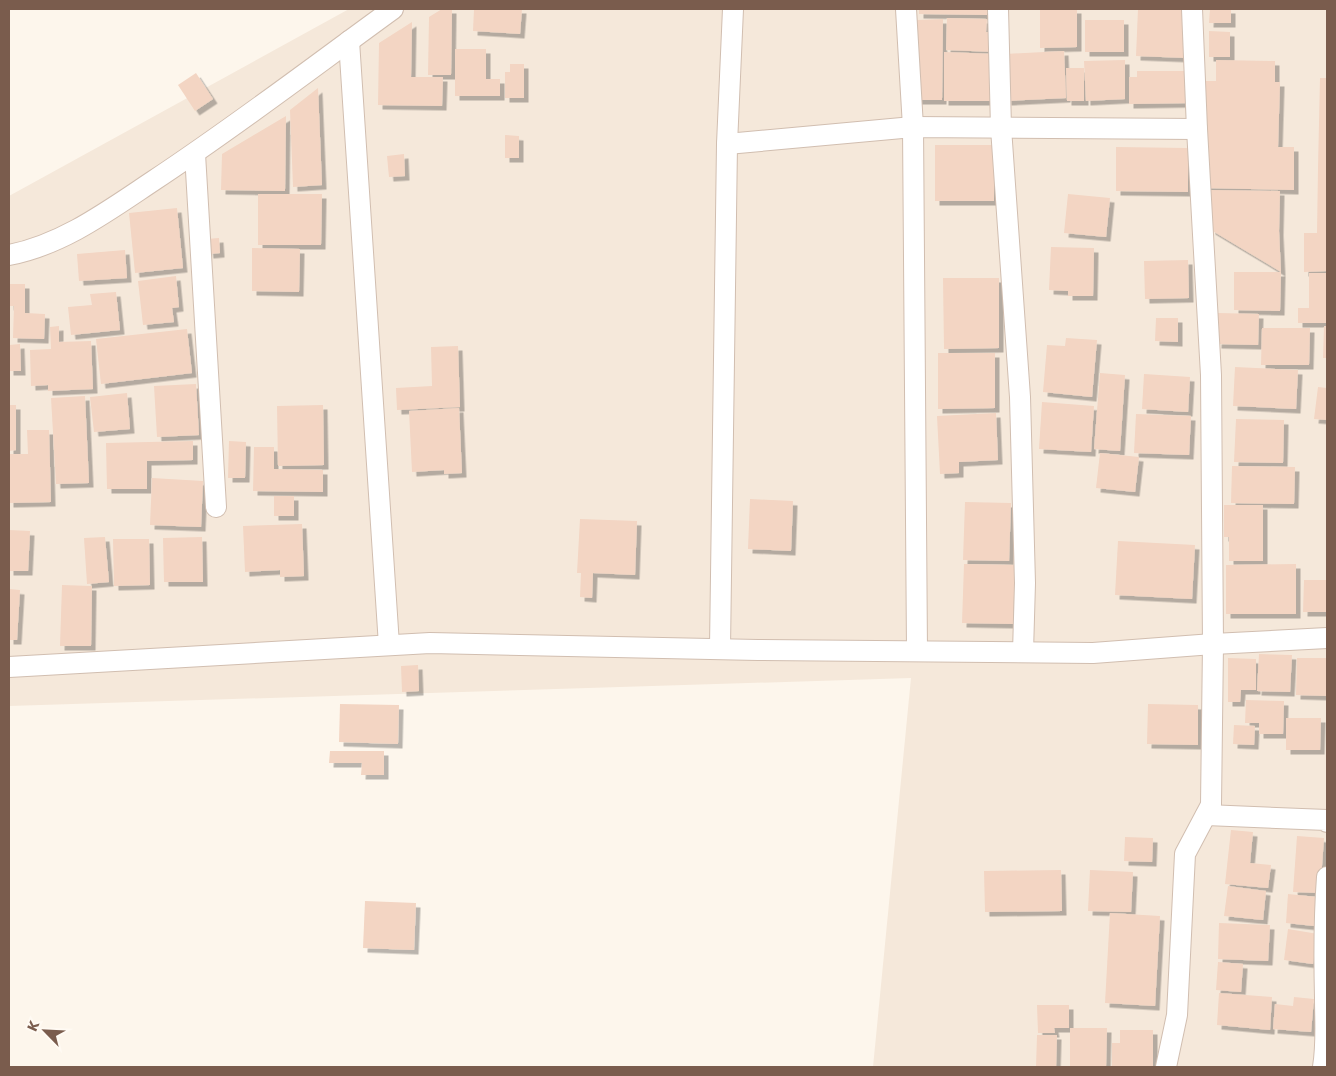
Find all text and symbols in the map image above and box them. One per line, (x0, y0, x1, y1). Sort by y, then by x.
north arrow (20, 1006, 70, 1056)
text: K (22, 1017, 44, 1034)

